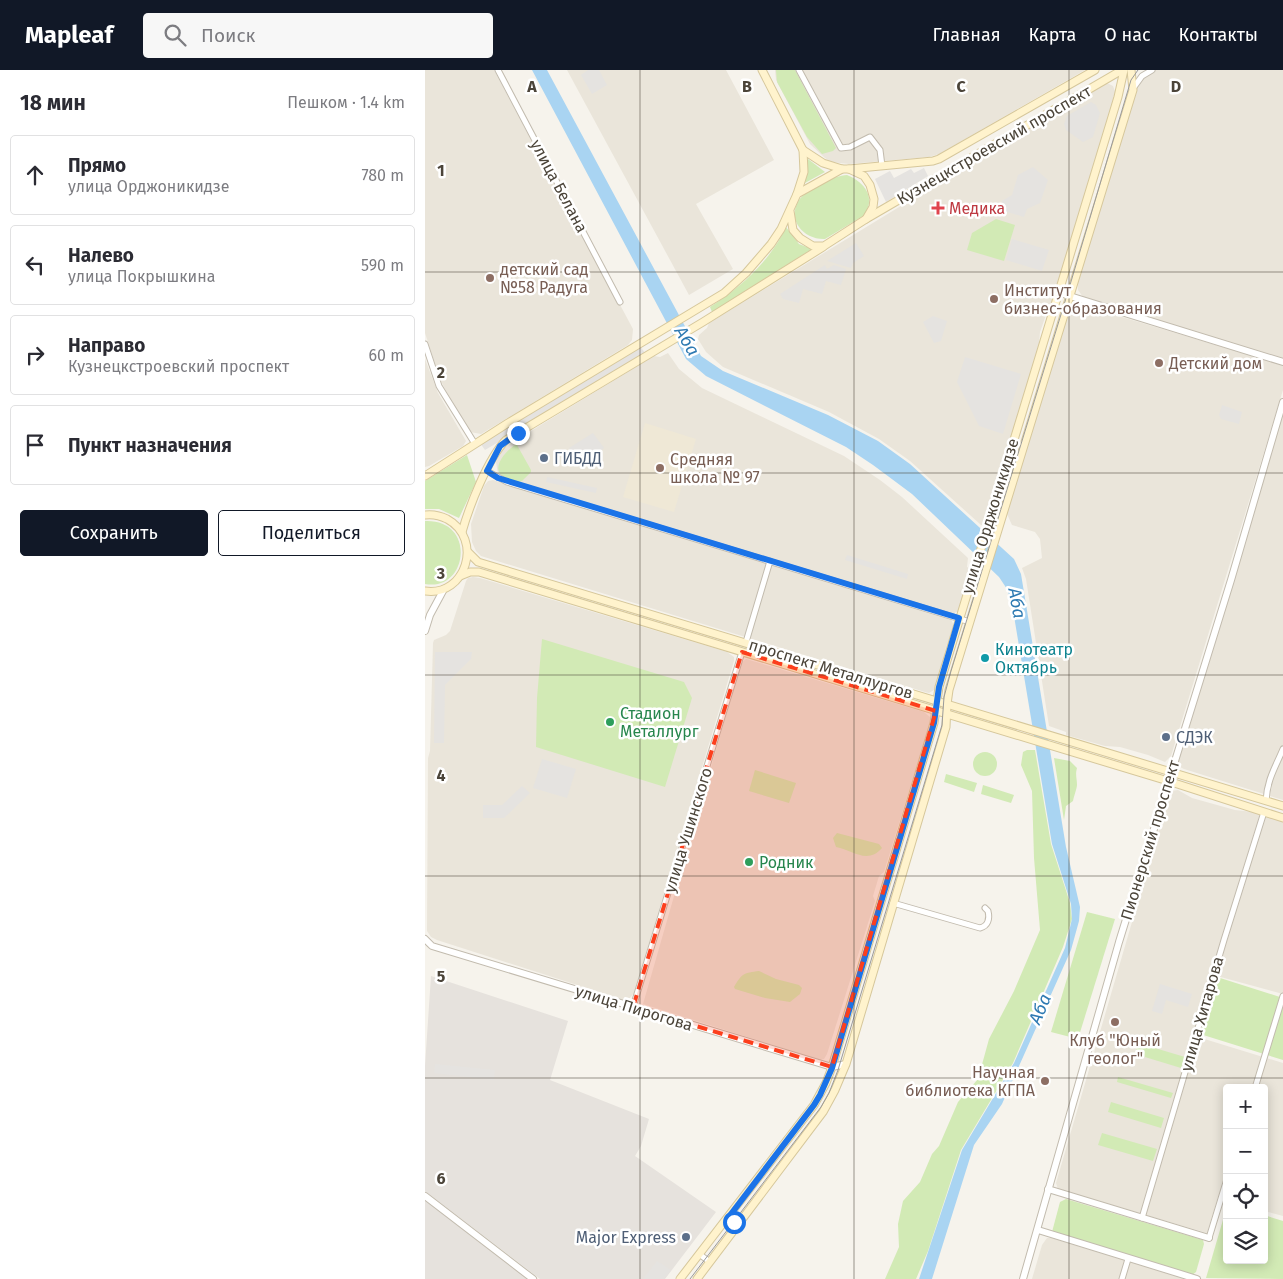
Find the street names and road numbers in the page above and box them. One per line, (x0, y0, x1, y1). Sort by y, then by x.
street label: Кузнецкстроевский проспект (894, 81, 1095, 209)
street label: улица Белана (526, 136, 592, 236)
street label: улица Орджоникидзе (957, 436, 1023, 596)
street label: проспект Металлургов (747, 635, 915, 703)
street label: Пионерский проспект (1117, 757, 1184, 922)
street label: улица Ушинского (660, 765, 716, 895)
street label: улица Хитарова (1176, 954, 1228, 1074)
street label: улица Пирогова (573, 981, 695, 1035)

